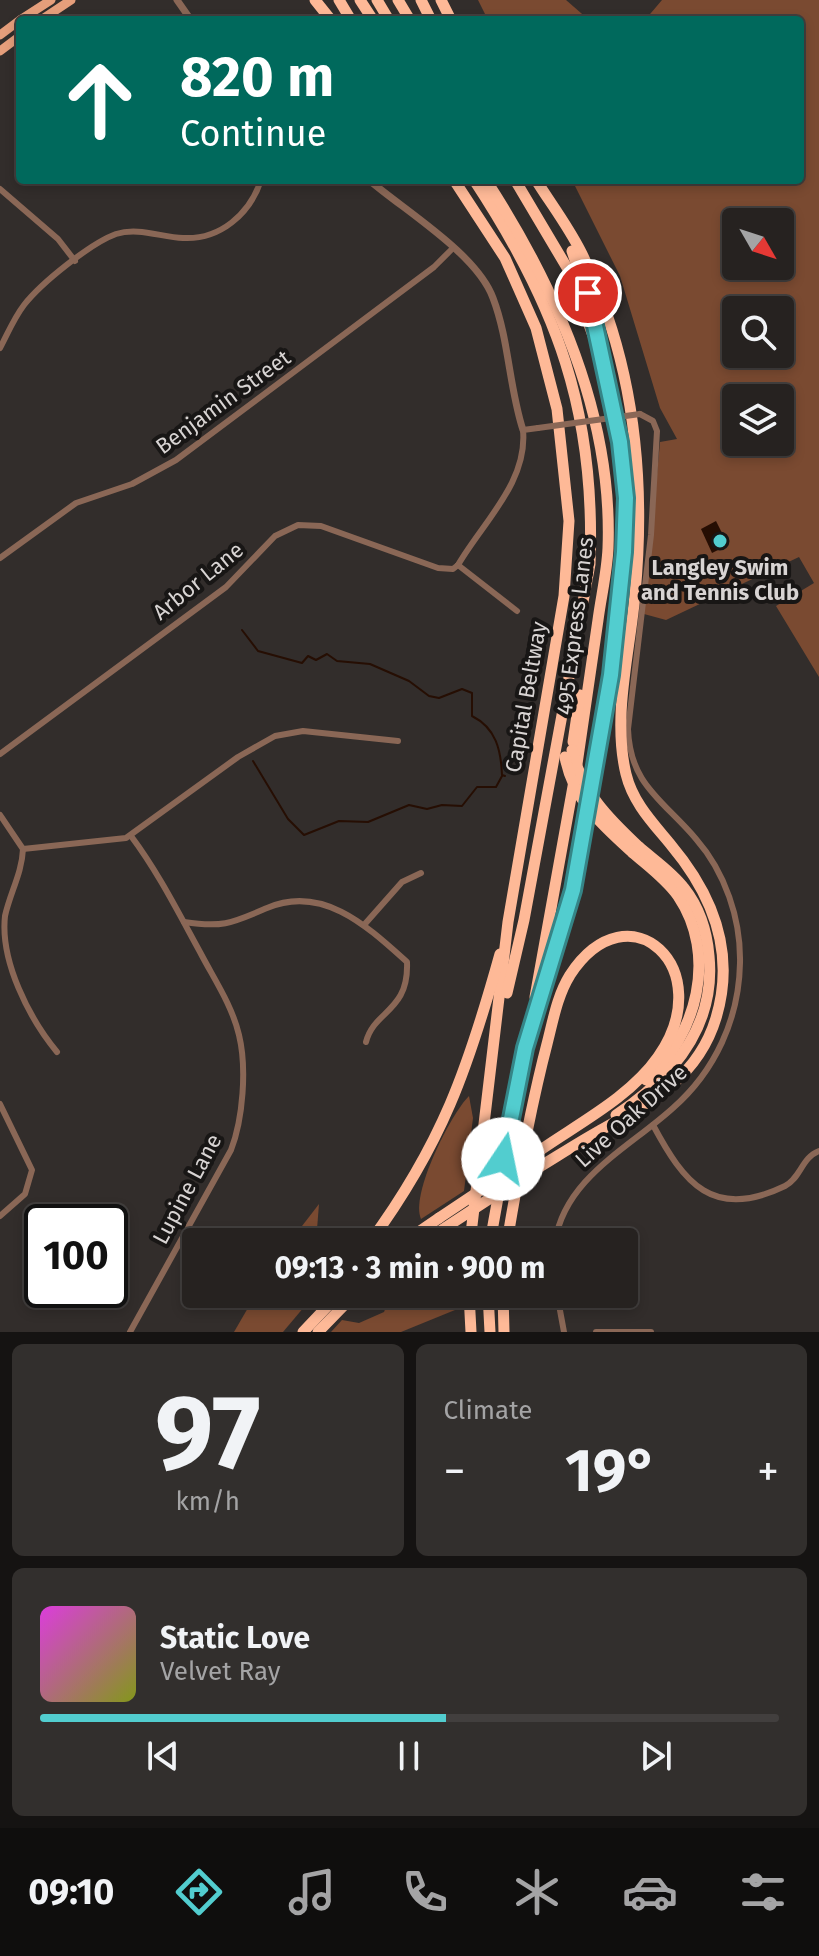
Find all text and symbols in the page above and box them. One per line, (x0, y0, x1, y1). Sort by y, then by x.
text: 820 m (180, 44, 334, 111)
icon: ahead (48, 48, 152, 152)
text: Continue (180, 112, 326, 156)
north arrow (722, 208, 794, 280)
map controls (722, 208, 794, 456)
pin (554, 259, 622, 327)
icon: arrive (566, 271, 610, 315)
button: search (722, 296, 794, 368)
street label: Benjamin Street (150, 344, 296, 460)
button: layers (722, 384, 794, 456)
marker: Langley Swim and Tennis Club (711, 532, 729, 550)
street label: Arbor Lane (147, 536, 249, 626)
street label: 495 Express Lanes (551, 536, 599, 716)
place label: Langley Swim and Tennis Club (641, 554, 799, 606)
street label: Capital Beltway (499, 619, 553, 775)
street label: Live Oak Drive (569, 1059, 693, 1173)
position arrow (461, 1117, 545, 1201)
street label: Lupine Lane (147, 1129, 227, 1249)
speed limit sign: 100 (24, 1204, 128, 1308)
text: 09:13 · 3 min · 900 m (275, 1250, 545, 1286)
text: 97 (155, 1371, 261, 1496)
text: Climate (444, 1395, 532, 1426)
text: 19° (565, 1435, 658, 1507)
text: − (444, 1445, 466, 1498)
text: + (757, 1445, 779, 1498)
text: km/h (176, 1486, 240, 1517)
text: Static Love (160, 1620, 310, 1656)
text: Velvet Ray (160, 1656, 280, 1687)
icon: previous (141, 1734, 185, 1778)
icon: pause (387, 1734, 431, 1778)
icon: next (634, 1734, 678, 1778)
icon: directions (171, 1864, 227, 1920)
icon: music (284, 1864, 340, 1920)
icon: phone (397, 1864, 453, 1920)
icon: climate (509, 1864, 565, 1920)
icon: car (622, 1864, 678, 1920)
icon: filters (735, 1864, 791, 1920)
text: 09:10 (28, 1870, 114, 1914)

